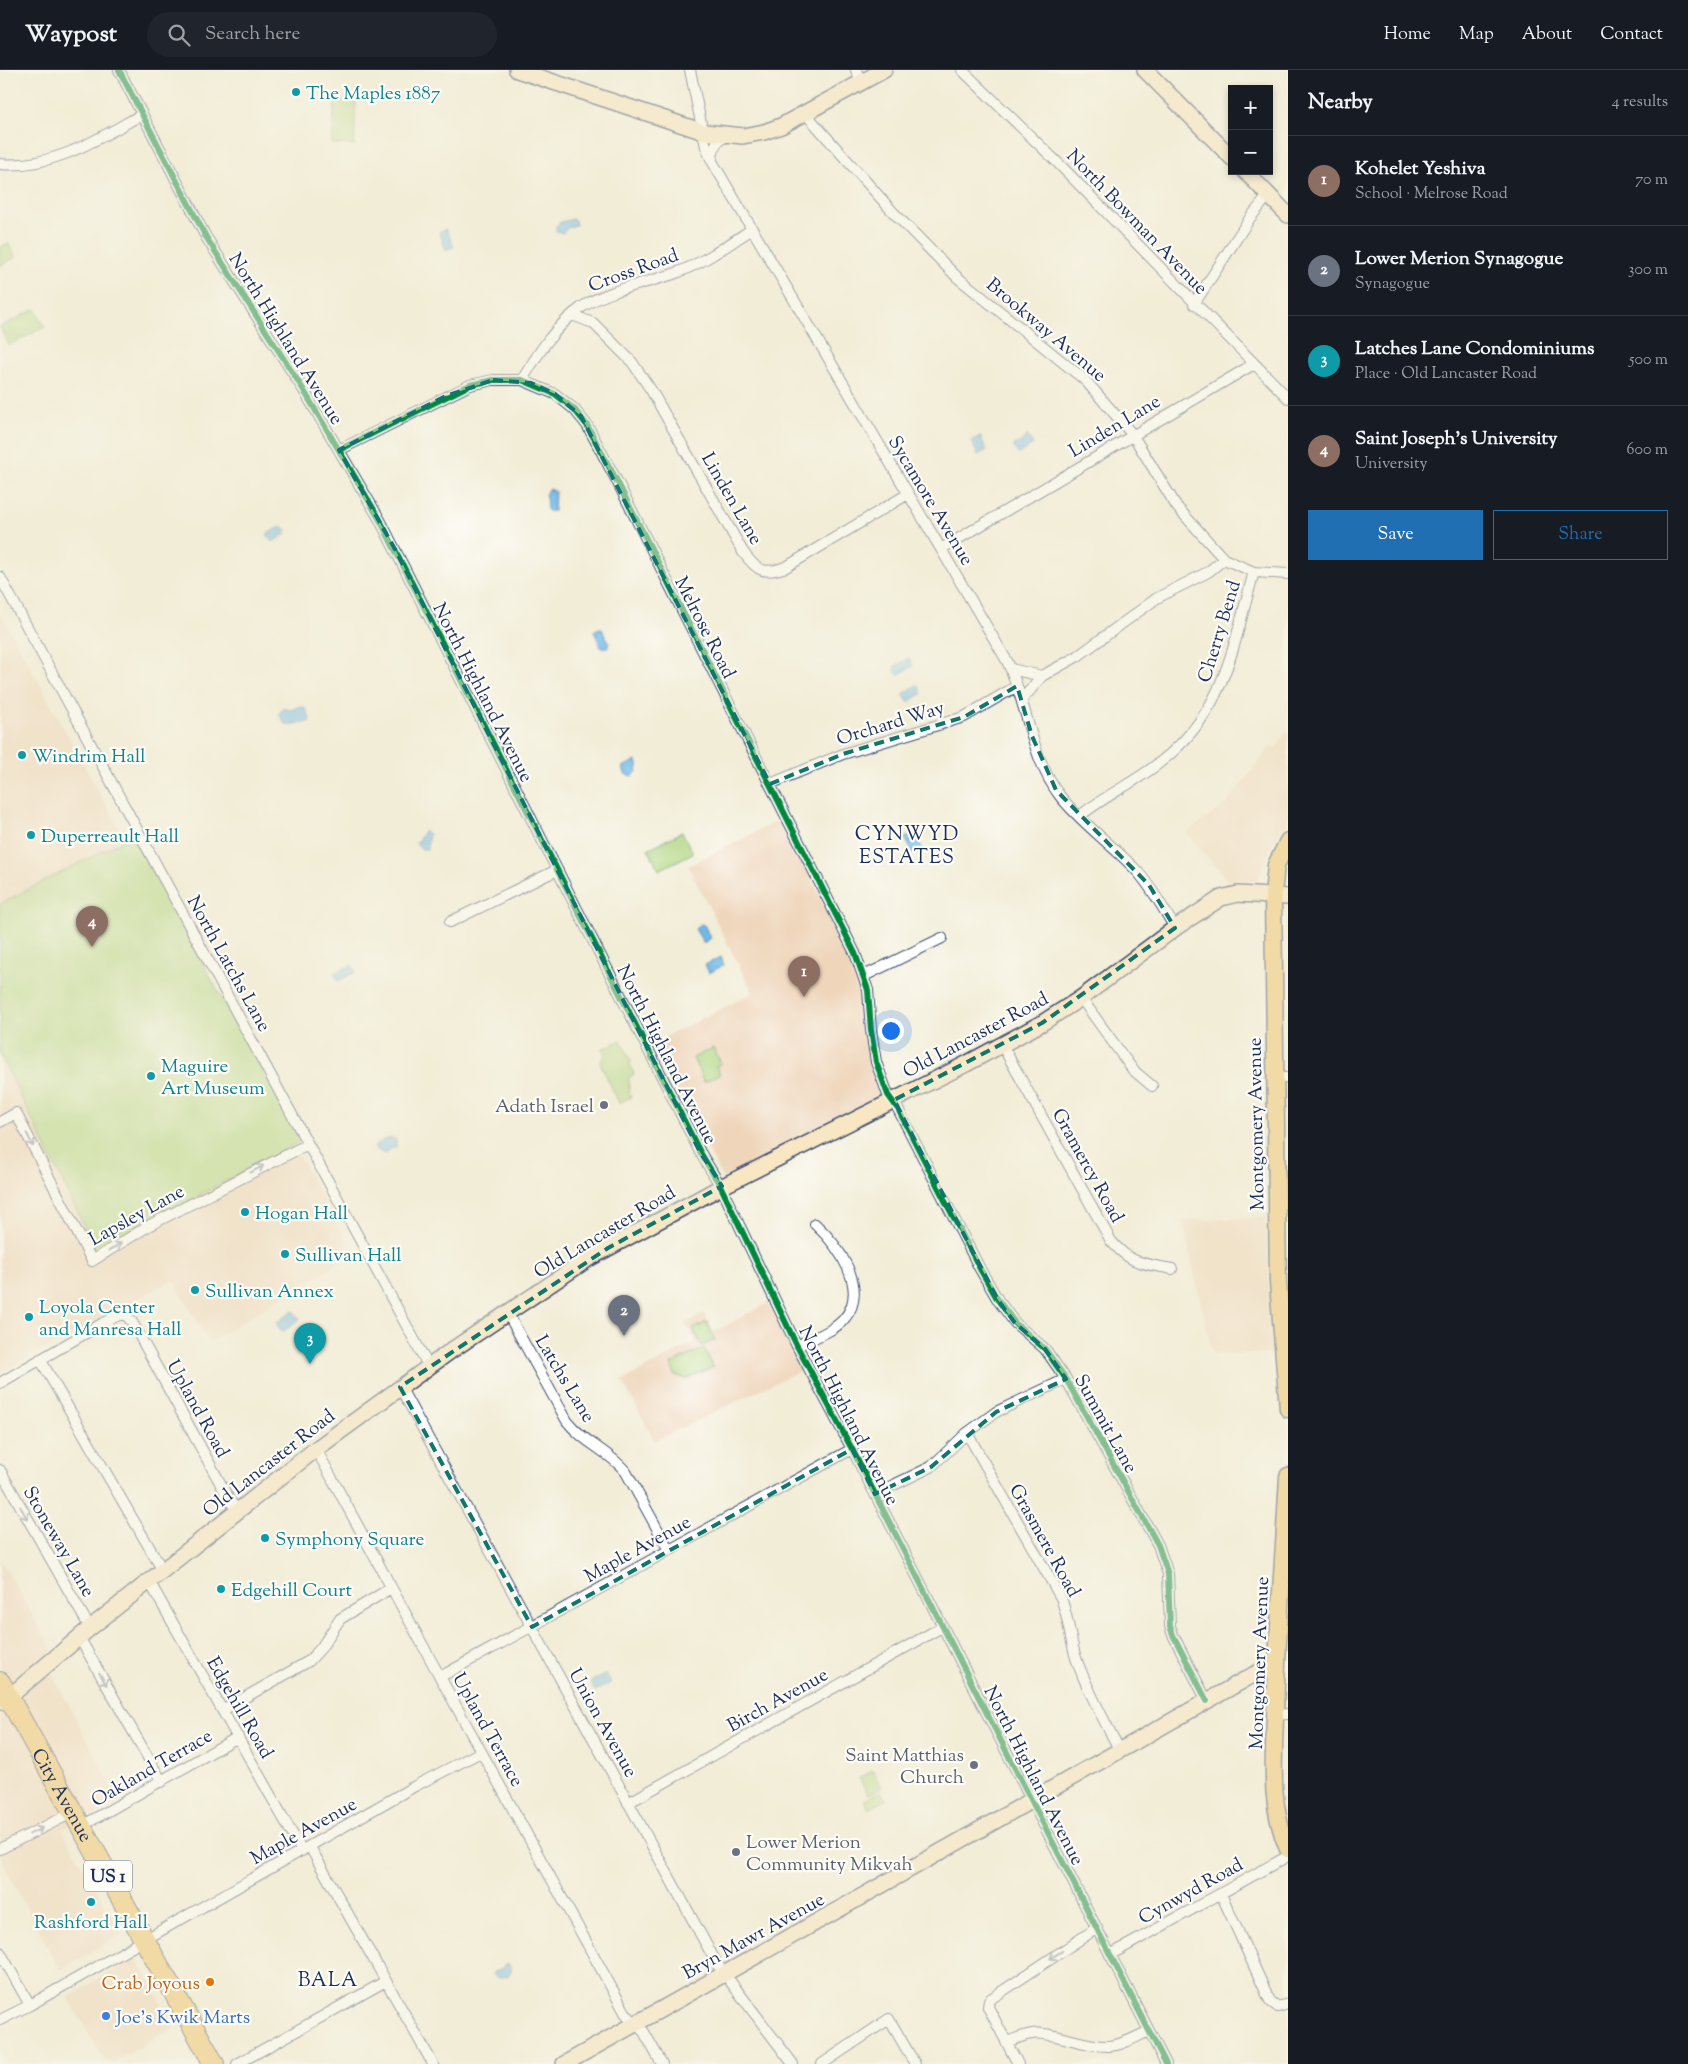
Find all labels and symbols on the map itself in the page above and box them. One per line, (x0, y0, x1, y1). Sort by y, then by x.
place label: The Maples 1887 (306, 81, 441, 108)
marker: The Maples 1887 (290, 86, 302, 98)
street label: North Bowman Avenue (1059, 144, 1213, 302)
street label: Cross Road (585, 242, 683, 300)
street label: North Highland Avenue (221, 248, 349, 431)
street label: Brookway Avenue (979, 273, 1111, 389)
street label: Linden Lane (1064, 389, 1166, 465)
street label: Sycamore Avenue (880, 431, 979, 571)
street label: Linden Lane (693, 448, 768, 551)
street label: Melrose Road (666, 572, 741, 684)
street label: Cherry Bend (1192, 577, 1249, 686)
street label: North Highland Avenue (425, 599, 539, 788)
street label: Orchard Way (834, 695, 948, 754)
place label: Windrim Hall (32, 744, 146, 771)
marker: Windrim Hall (16, 749, 28, 761)
district label: CYNWYD ESTATES (855, 821, 959, 873)
place label: Duperreault Hall (41, 824, 179, 851)
marker: Duperreault Hall (25, 829, 37, 841)
street label: North Latchs Lane (179, 891, 277, 1037)
pin: 4 (76, 906, 108, 947)
pin: 1 (788, 956, 820, 997)
street label: North Highland Avenue (609, 961, 723, 1150)
street label: Old Lancaster Road (899, 986, 1054, 1086)
your location (878, 1018, 904, 1044)
street label: Montgomery Avenue (1242, 1037, 1273, 1211)
place label: Maguire Art Museum (161, 1054, 265, 1103)
marker: Maguire Art Museum (145, 1070, 157, 1082)
place label: Adath Israel (495, 1094, 594, 1121)
marker: Adath Israel (598, 1099, 610, 1111)
street label: Gramercy Road (1044, 1104, 1130, 1229)
one-way arrow (26, 1132, 35, 1147)
one-way arrow (249, 1164, 264, 1173)
street label: Lapsley Lane (85, 1179, 190, 1254)
street label: Old Lancaster Road (529, 1180, 682, 1286)
place label: Hogan Hall (255, 1201, 348, 1228)
marker: Hogan Hall (239, 1206, 251, 1218)
one-way arrow (107, 1241, 121, 1251)
place label: Sullivan Hall (295, 1243, 402, 1270)
marker: Sullivan Hall (279, 1248, 291, 1260)
place label: Sullivan Annex (205, 1279, 334, 1306)
marker: Sullivan Annex (189, 1284, 201, 1296)
place label: Loyola Center and Manresa Hall (39, 1295, 181, 1344)
pin: 2 (608, 1295, 640, 1336)
marker: Loyola Center and Manresa Hall (23, 1311, 35, 1323)
street label: North Highland Avenue (791, 1322, 905, 1511)
pin: 3 (294, 1323, 326, 1364)
street label: Latchs Lane (527, 1330, 601, 1428)
street label: Upland Road (159, 1355, 235, 1463)
street label: Summit Lane (1066, 1370, 1143, 1479)
street label: Old Lancaster Road (198, 1403, 342, 1524)
street label: Grasmere Road (1001, 1480, 1086, 1603)
street label: Stoneway Lane (15, 1482, 101, 1603)
one-way arrow (19, 1505, 29, 1520)
street label: Maple Avenue (580, 1510, 696, 1591)
place label: Symphony Square (275, 1527, 425, 1554)
marker: Symphony Square (259, 1532, 271, 1544)
street label: Montgomery Avenue (1244, 1576, 1277, 1750)
place label: Edgehill Court (231, 1578, 352, 1605)
marker: Edgehill Court (215, 1583, 227, 1595)
street label: Edgehill Road (199, 1652, 279, 1765)
street label: Birch Avenue (723, 1662, 834, 1740)
street label: Union Avenue (561, 1664, 643, 1783)
street label: Upland Terrace (444, 1668, 529, 1792)
one-way arrow (99, 1672, 109, 1686)
street label: North Highland Avenue (976, 1682, 1090, 1871)
street label: Oakland Terrace (87, 1723, 218, 1815)
place label: Saint Matthias Church (845, 1743, 964, 1792)
street label: City Avenue (24, 1744, 98, 1848)
marker: Saint Matthias Church (968, 1759, 980, 1771)
street label: Maple Avenue (246, 1792, 362, 1873)
one-way arrow (28, 1826, 43, 1835)
place label: Lower Merion Community Mikvah (746, 1830, 913, 1879)
marker: Lower Merion Community Mikvah (730, 1846, 742, 1858)
street label: Cynwyd Road (1134, 1852, 1249, 1932)
road number: US 1 (84, 1860, 132, 1892)
street label: Bryn Mawr Avenue (678, 1887, 830, 1987)
marker: Rashford Hall (85, 1896, 97, 1908)
place label: Rashford Hall (34, 1910, 148, 1937)
one-way arrow (1049, 1950, 1063, 1960)
district label: BALA (298, 1967, 358, 1996)
place label: Crab Joyous (102, 1971, 200, 1998)
marker: Crab Joyous (204, 1976, 216, 1988)
place label: Joe's Kwik Marts (115, 2005, 250, 2032)
marker: Joe's Kwik Marts (100, 2010, 112, 2022)

